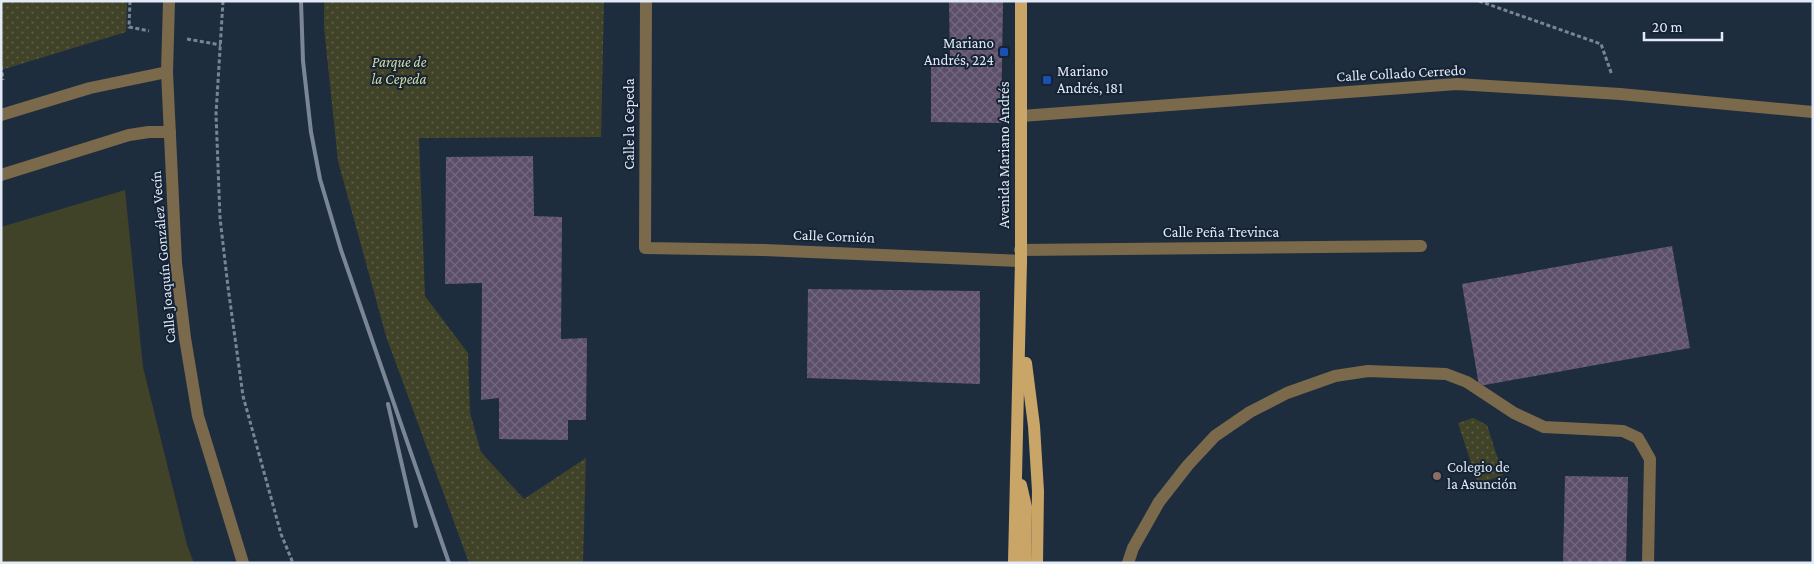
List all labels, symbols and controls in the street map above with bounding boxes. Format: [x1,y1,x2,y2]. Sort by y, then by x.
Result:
scale bar [1644,10,1722,42]
text: 20 m [1652,19,1683,35]
place label: Mariano Andrés, 224 [924,35,994,68]
marker: Mariano Andrés, 224 [998,46,1010,58]
park label: Parque de la Cepeda [372,54,427,88]
street label: Calle Collado Cerredo [1336,62,1466,84]
place label: Mariano Andrés, 181 [1057,63,1123,96]
marker: Mariano Andrés, 181 [1041,74,1053,86]
street label: Calle la Cepeda [621,78,638,170]
street label: Avenida Mariano Andrés [996,81,1012,229]
street label: Calle Joaquín González Vecín [147,170,180,344]
street label: Calle Peña Trevinca [1163,224,1279,240]
street label: Calle Cornión [793,227,875,245]
place label: Colegio de la Asunción [1447,459,1517,492]
marker: Colegio de la Asunción [1431,470,1443,482]

